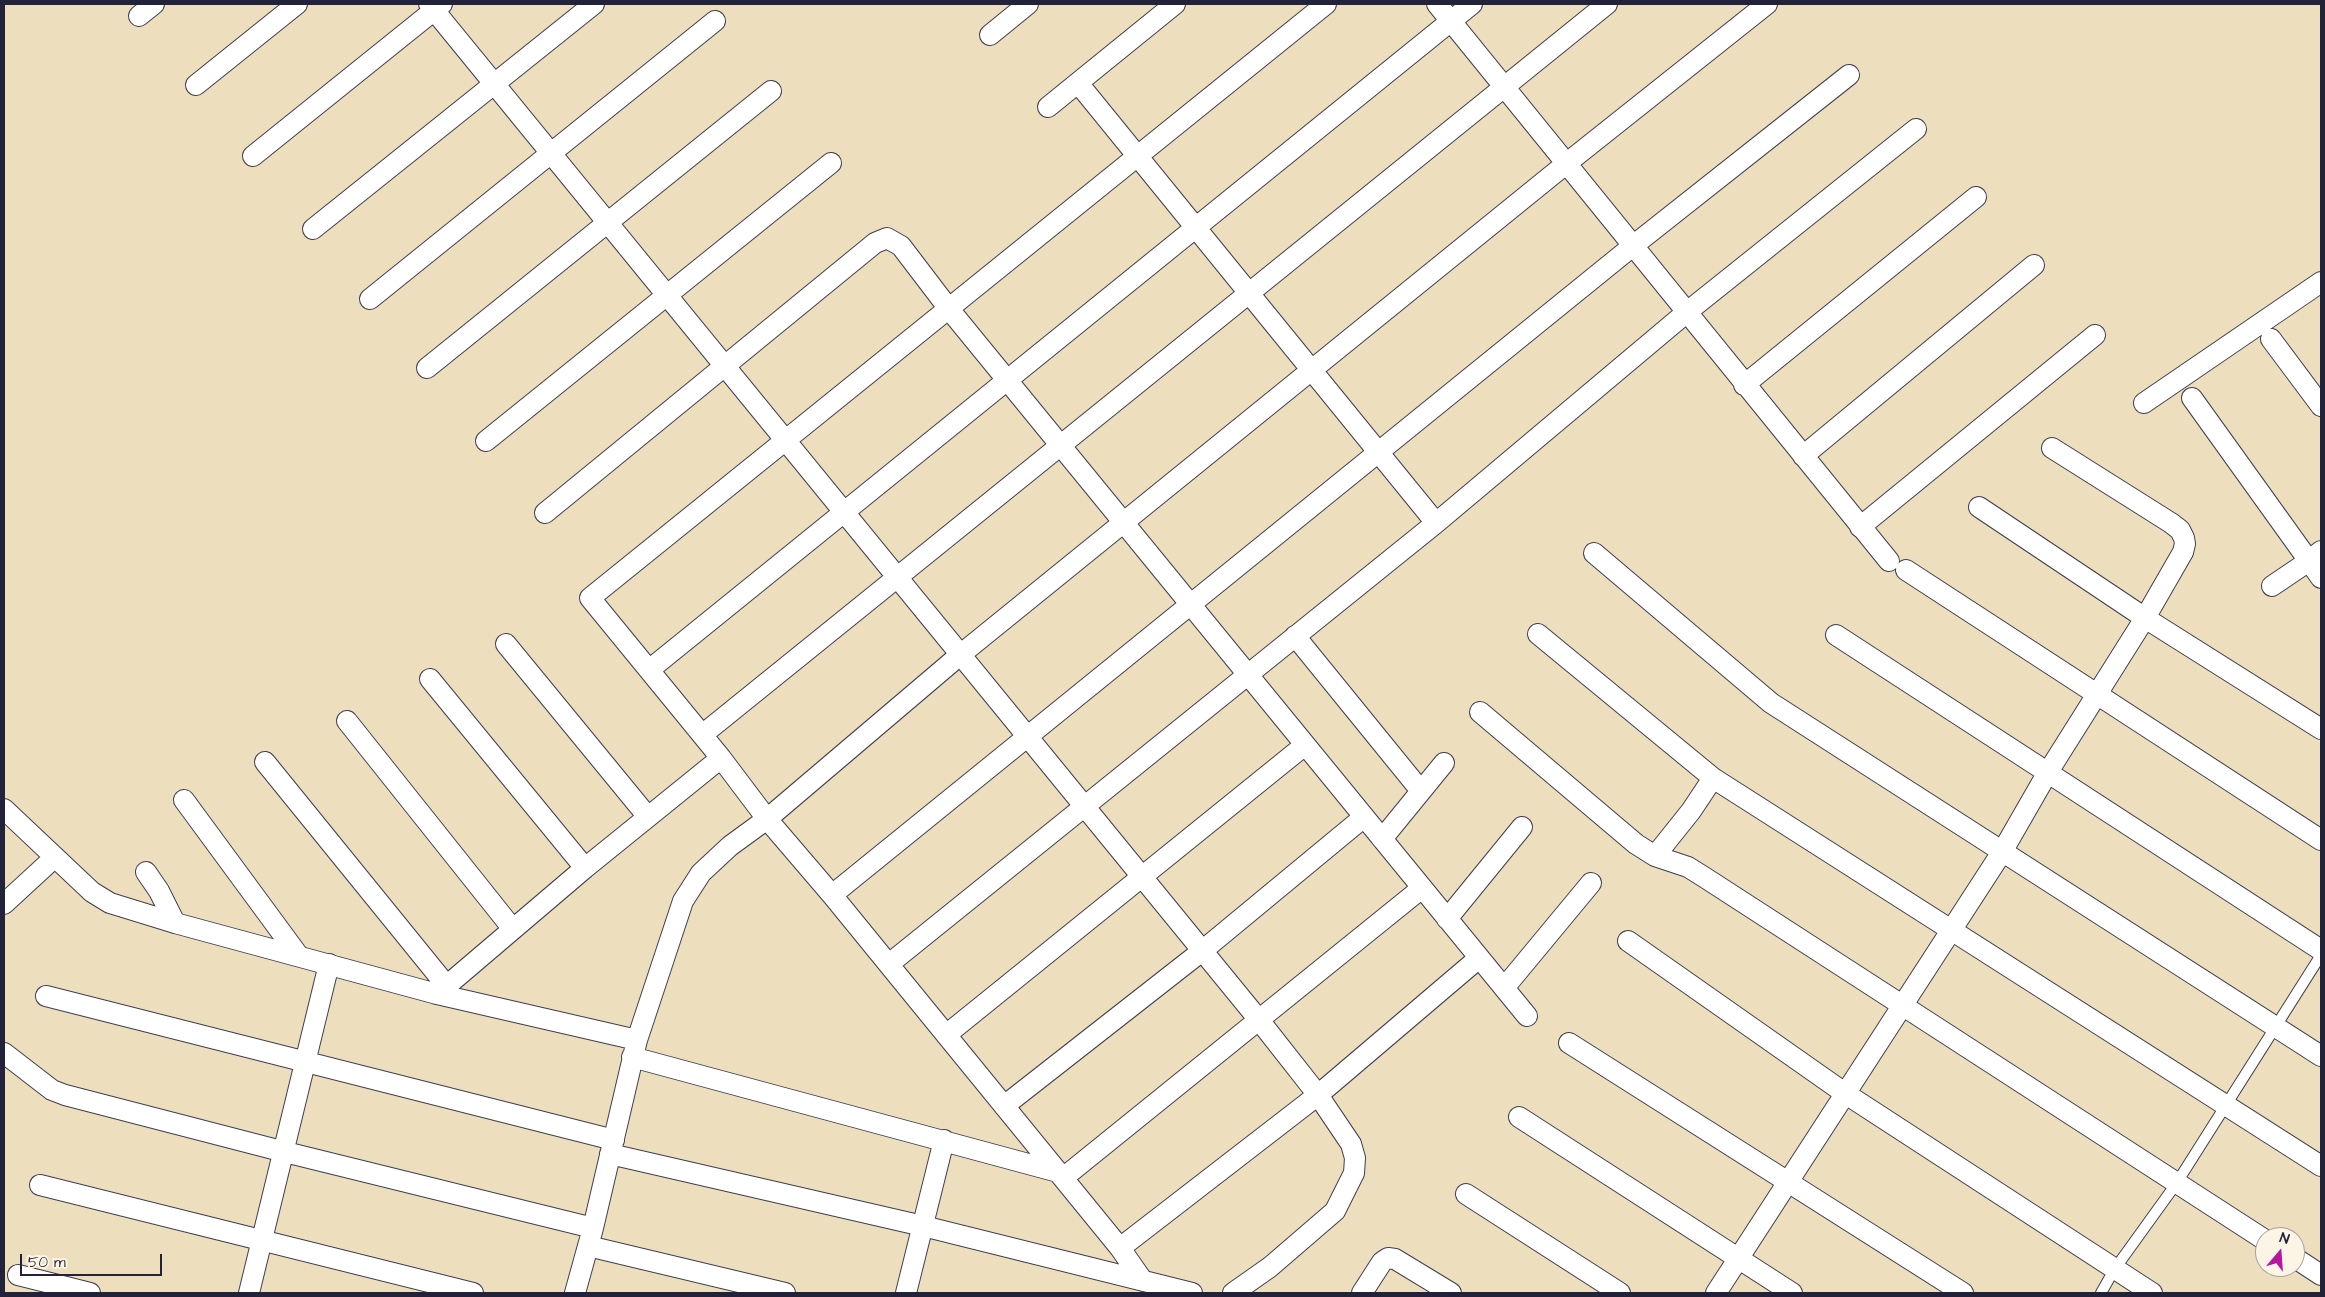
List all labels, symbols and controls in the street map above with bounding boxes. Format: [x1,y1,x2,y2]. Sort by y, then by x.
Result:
north arrow [2255,1227,2305,1277]
text: N [2277,1228,2292,1250]
scale bar [22,1244,165,1276]
text: 50 m [28,1252,66,1273]

